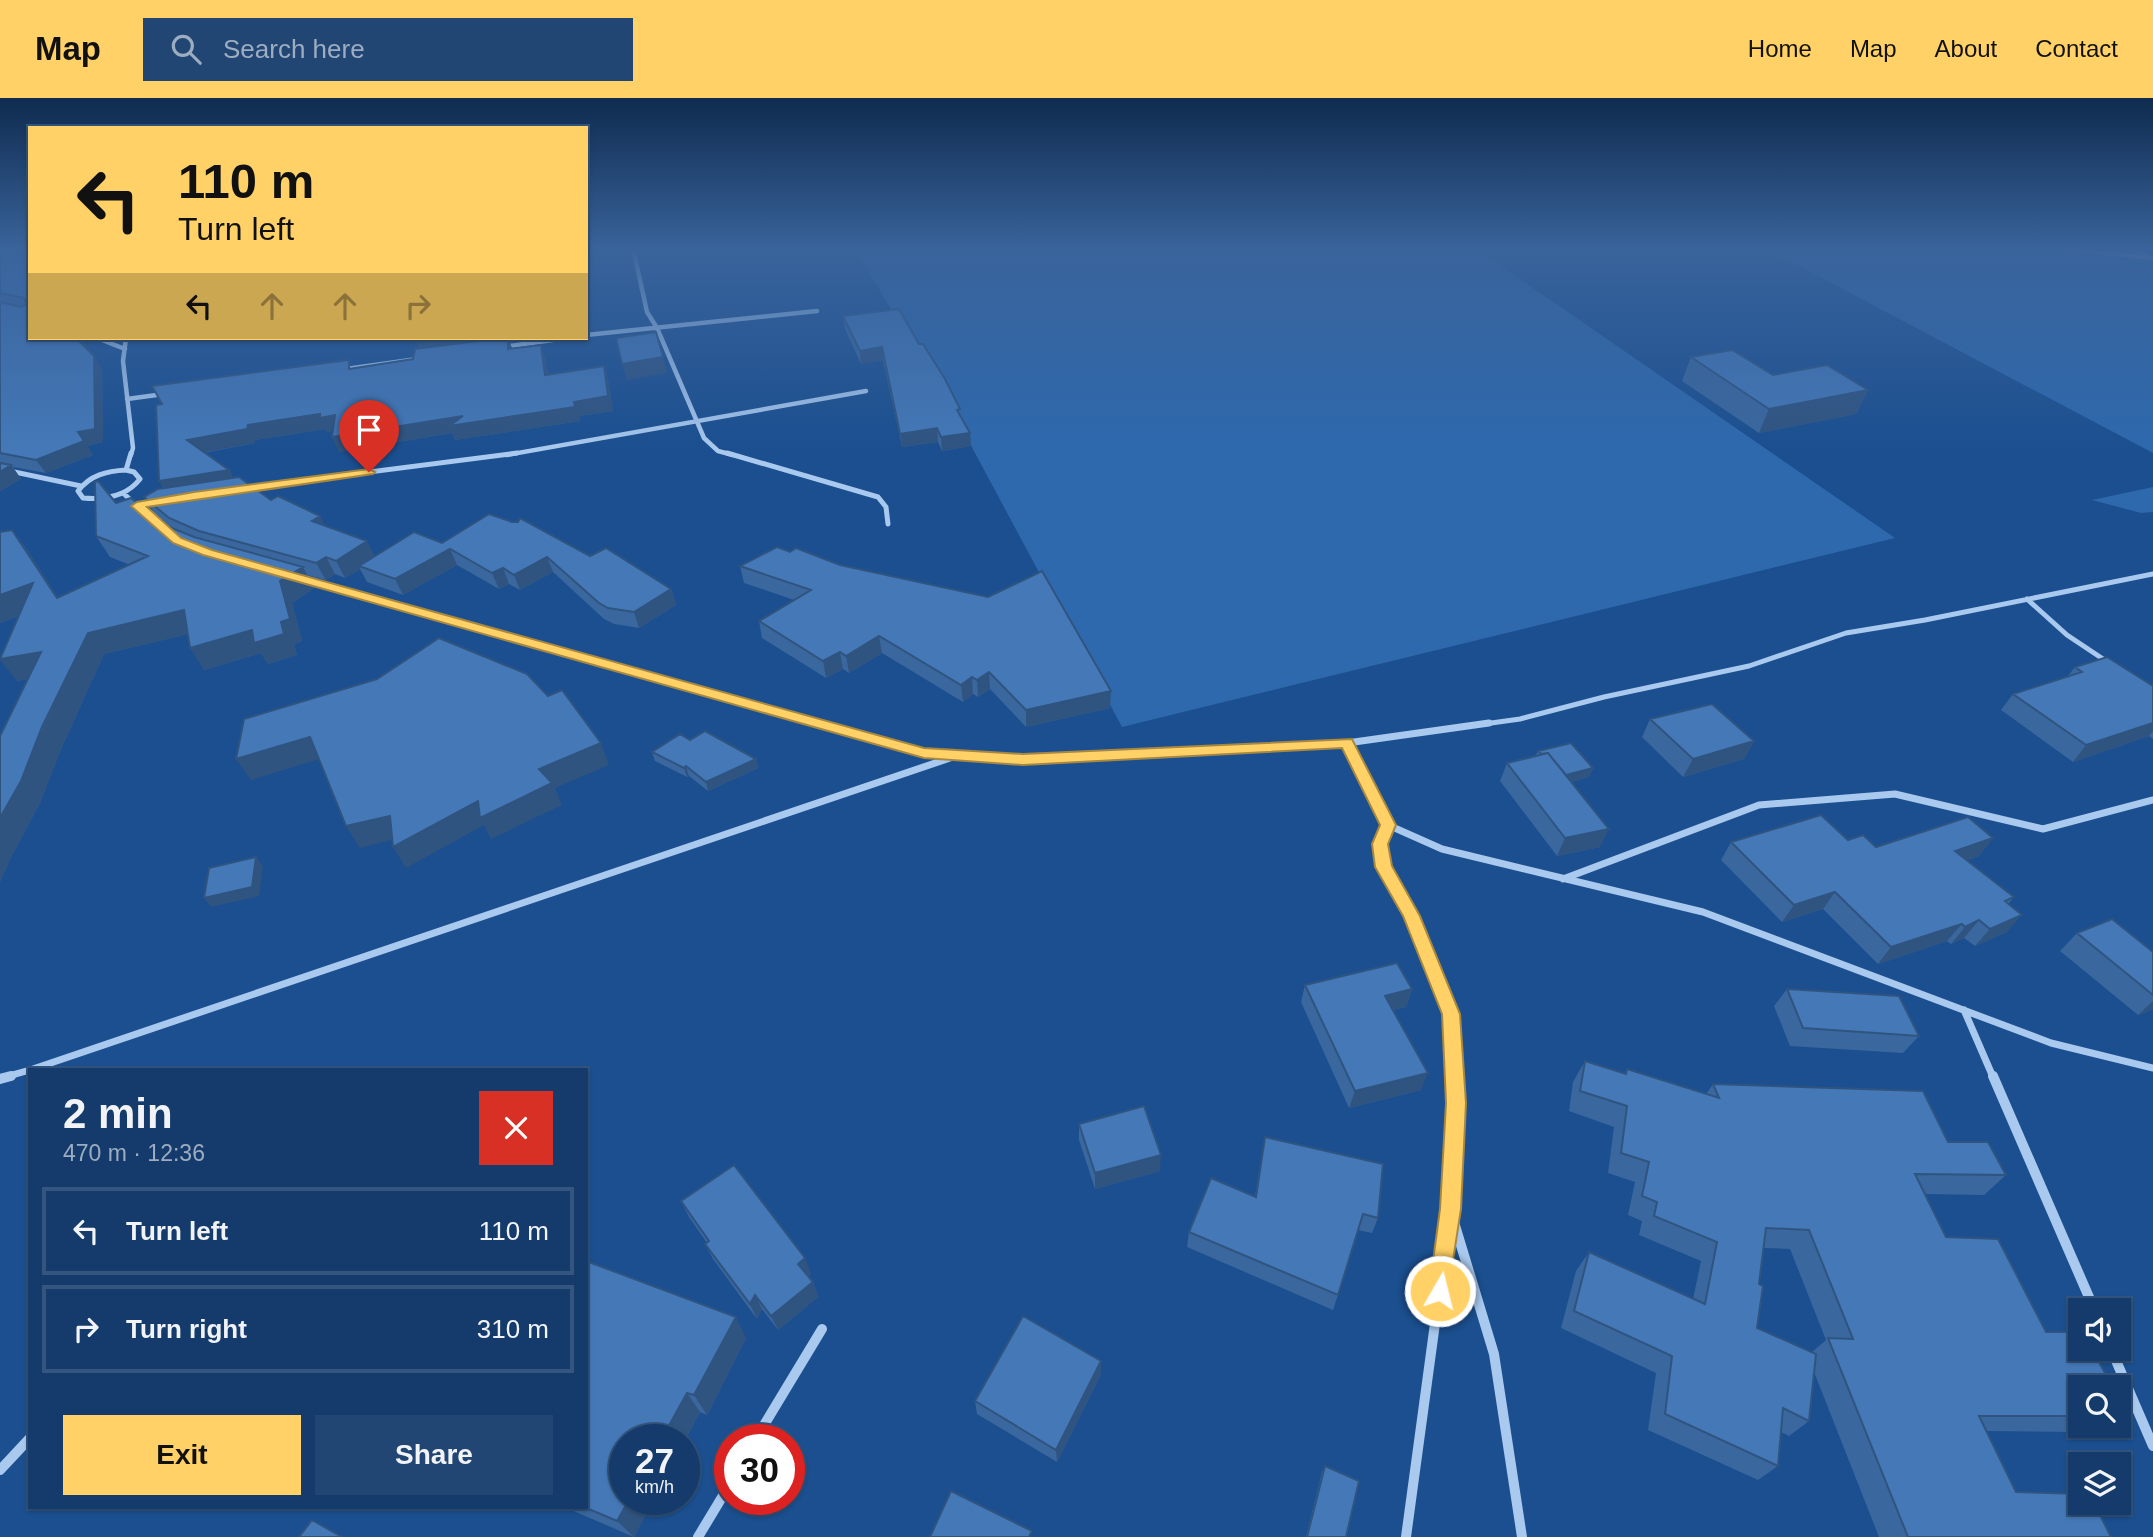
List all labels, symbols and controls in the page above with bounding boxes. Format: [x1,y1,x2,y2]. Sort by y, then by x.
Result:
search box [143,18,633,81]
text: Map [35,30,101,67]
icon: search [167,30,205,68]
text: Search here [223,34,365,64]
text: Home [1748,35,1812,62]
text: Map [1850,35,1897,62]
text: About [1935,35,1997,62]
text: Contact [2035,35,2118,62]
icon: left [63,154,154,245]
text: 110 m [178,154,314,208]
text: Turn left [178,211,294,247]
icon: left [180,287,218,325]
icon: ahead [253,287,291,325]
icon: ahead [326,287,364,325]
icon: right [399,287,437,325]
pin [339,400,399,472]
icon: arrive [350,411,388,449]
text: 2 min [63,1090,173,1137]
button: close [479,1091,553,1165]
text: 470 m · 12:36 [63,1140,205,1166]
icon: left [67,1212,105,1250]
text: Turn left [126,1216,228,1246]
text: 110 m [479,1216,549,1246]
position arrow [1403,1254,1477,1328]
map controls [2068,1298,2131,1515]
button: sound [2068,1298,2131,1361]
icon: right [67,1310,105,1348]
text: Turn right [126,1314,247,1344]
text: 310 m [477,1314,549,1344]
button: search [2068,1375,2131,1438]
button: Exit [63,1415,301,1495]
button: Share [315,1415,553,1495]
speed limit sign: 30 [714,1424,805,1515]
text: 27 [635,1441,674,1480]
button: layers [2068,1452,2131,1515]
text: km/h [635,1477,674,1497]

